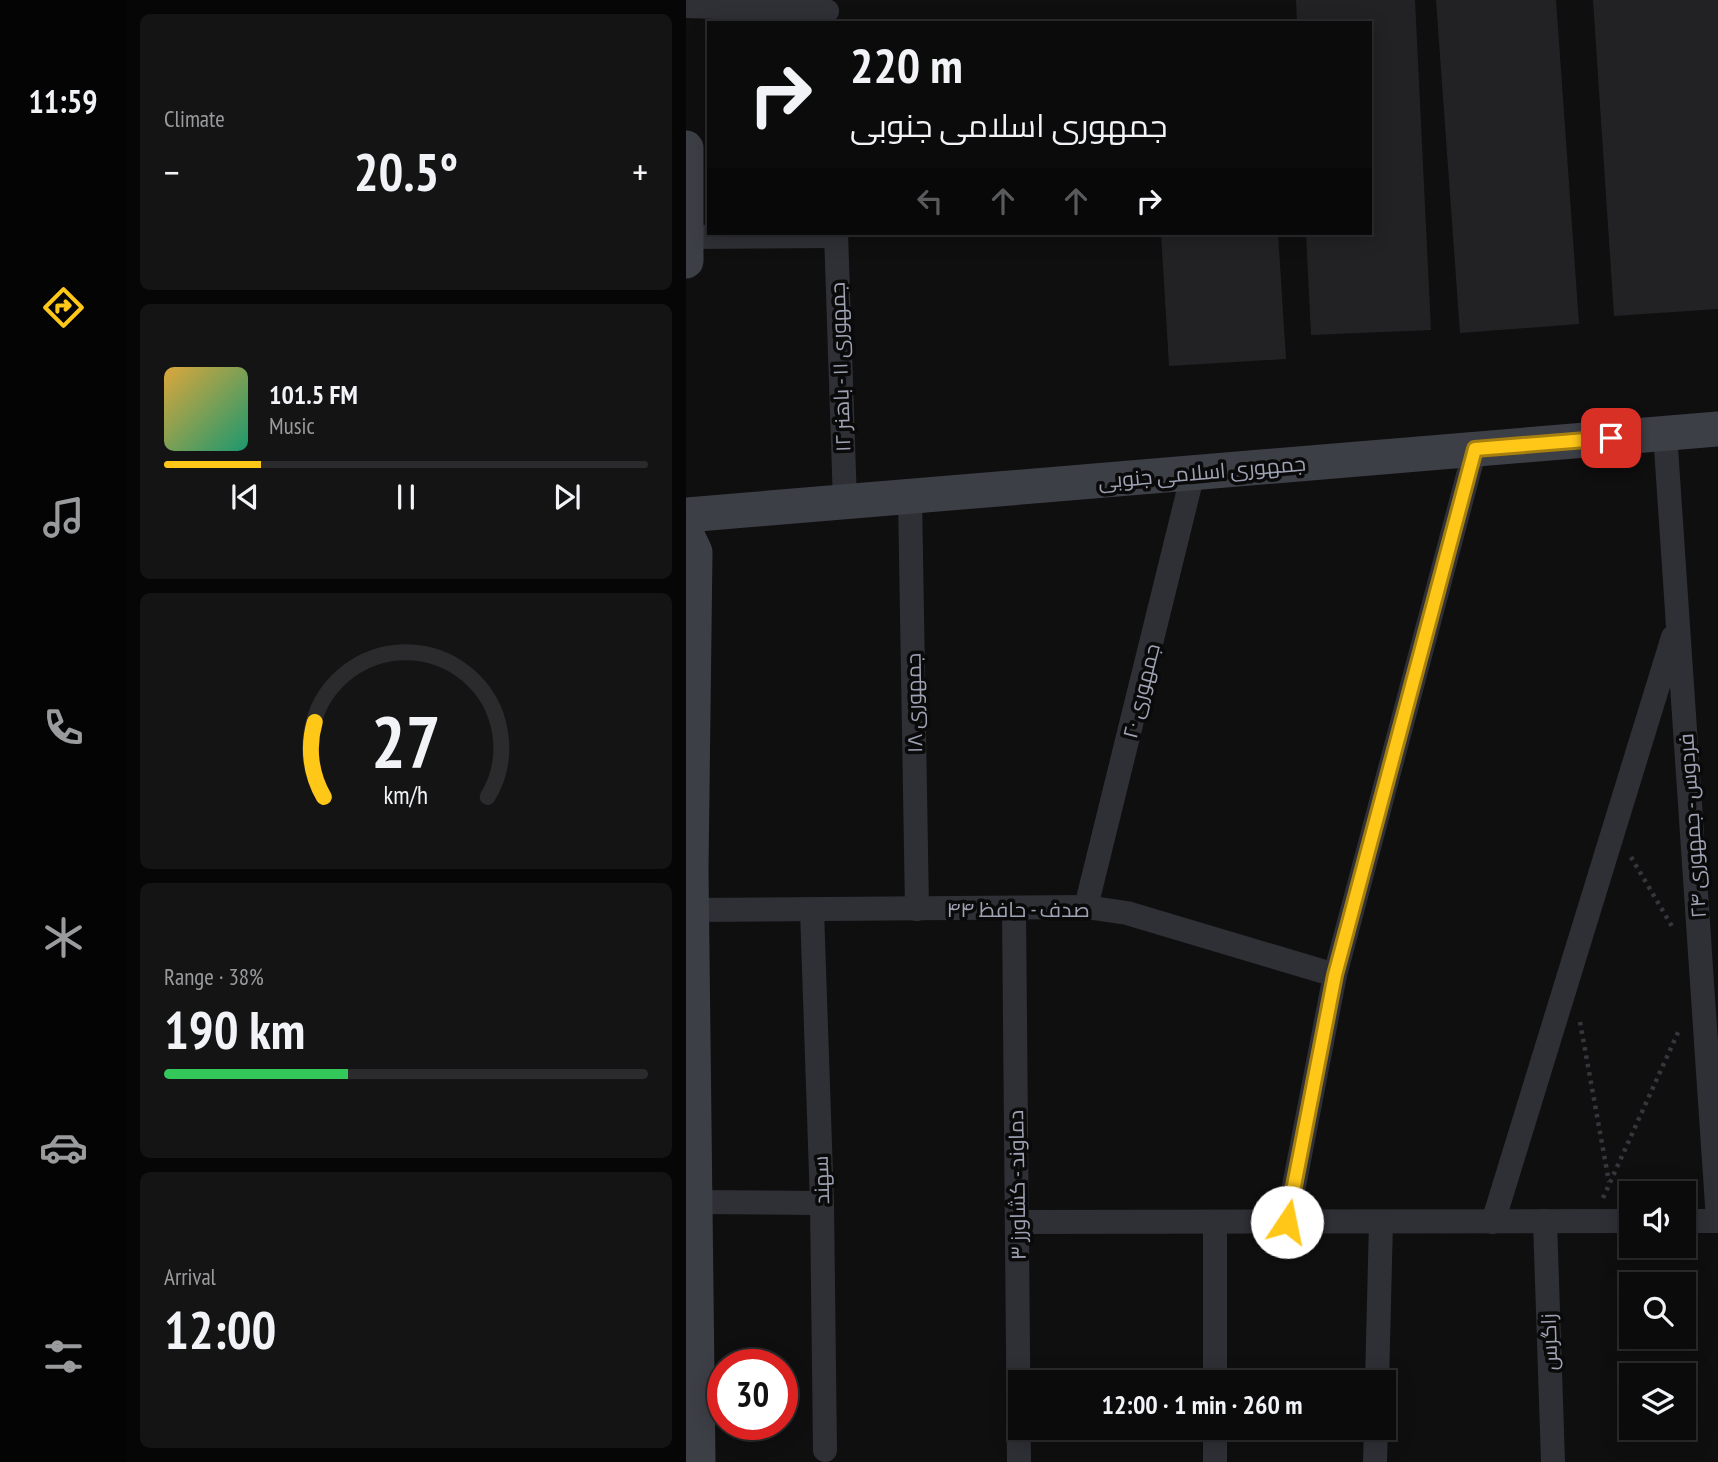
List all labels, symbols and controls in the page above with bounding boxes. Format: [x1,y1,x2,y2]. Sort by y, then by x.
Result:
text: 220 m [850,33,963,97]
icon: right [735,49,826,140]
text: 11:59 [28,80,98,122]
text: Climate [164,104,225,133]
text: جمهوری اسلامی جنوبی [850,104,1168,146]
text: 20.5° [354,138,458,205]
text: − [164,147,180,196]
text: + [632,147,648,196]
icon: left [911,182,949,220]
icon: ahead [984,182,1022,220]
icon: ahead [1057,182,1095,220]
icon: right [1130,182,1168,220]
street label: جمهوری ۱۱ - باهنر ۱۲ [824,282,856,452]
icon: directions [39,283,88,332]
text: 101.5 FM [269,378,358,411]
pin [1581,408,1641,468]
text: Music [269,411,315,440]
icon: arrive [1592,419,1630,457]
street label: جمهوری اسلامی جنوبی [1097,449,1307,495]
icon: previous [226,478,264,516]
icon: pause [387,478,425,516]
icon: next [548,478,586,516]
icon: music [39,493,88,542]
street label: جمهوری ۲۰ [1116,641,1166,741]
street label: جمهوری ۱۸ [900,653,928,753]
text: 27 [371,693,441,787]
icon: phone [39,703,88,752]
street label: فردوس - جمهوری ۲۴ [1672,733,1712,919]
text: km/h [384,779,428,811]
street label: صدف - حافظ ۴۴ [946,896,1090,923]
icon: climate [39,913,88,962]
text: Range · 38% [164,962,264,991]
text: 190 km [164,996,305,1063]
street label: دماوند - کشاورز ۳ [1002,1110,1032,1260]
icon: car [39,1123,88,1172]
street label: سهند [807,1155,835,1205]
map controls [1619,1181,1696,1440]
button: sound [1619,1181,1696,1258]
position arrow [1250,1185,1324,1259]
text: Arrival [164,1262,216,1291]
button: search [1619,1272,1696,1349]
text: 12:00 [164,1296,276,1363]
street label: زاگرس [1535,1313,1563,1371]
icon: filters [39,1332,88,1381]
speed limit sign: 30 [707,1349,798,1440]
button: layers [1619,1363,1696,1440]
text: 12:00 · 1 min · 260 m [1102,1388,1302,1421]

